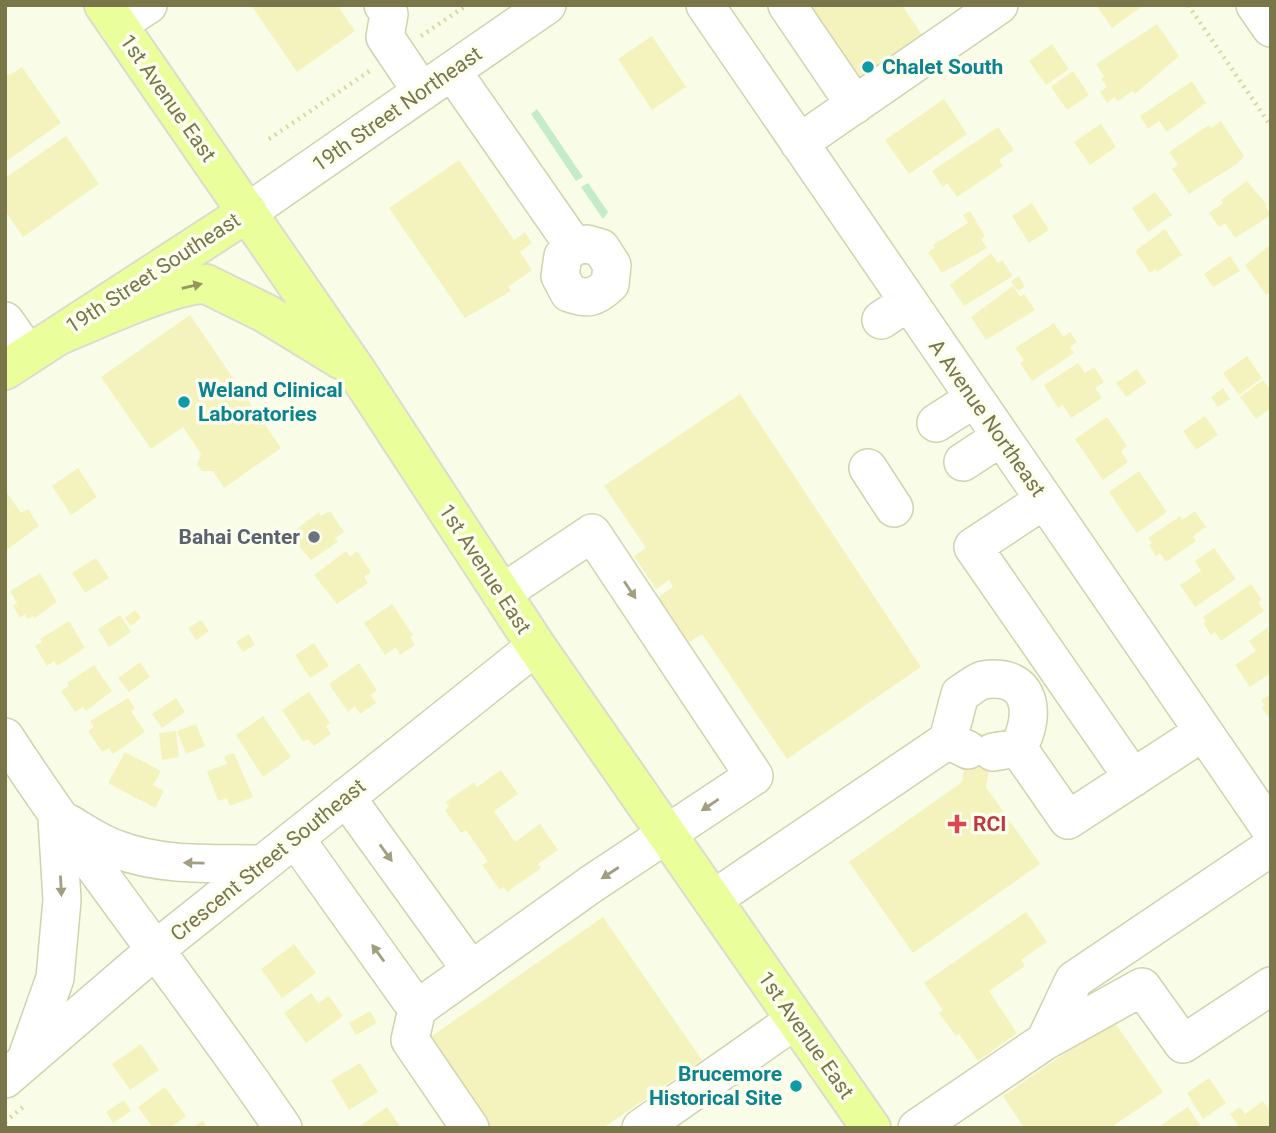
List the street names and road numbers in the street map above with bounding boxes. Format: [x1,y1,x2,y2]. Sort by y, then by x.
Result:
street label: 1st Avenue East [115,30,221,166]
street label: 19th Street Northeast [308,41,486,177]
street label: 19th Street Southeast [62,208,245,338]
street label: A Avenue Northeast [924,335,1050,501]
street label: 1st Avenue East [434,500,536,638]
street label: Crescent Street Southeast [166,774,370,946]
street label: 1st Avenue East [753,967,859,1103]

